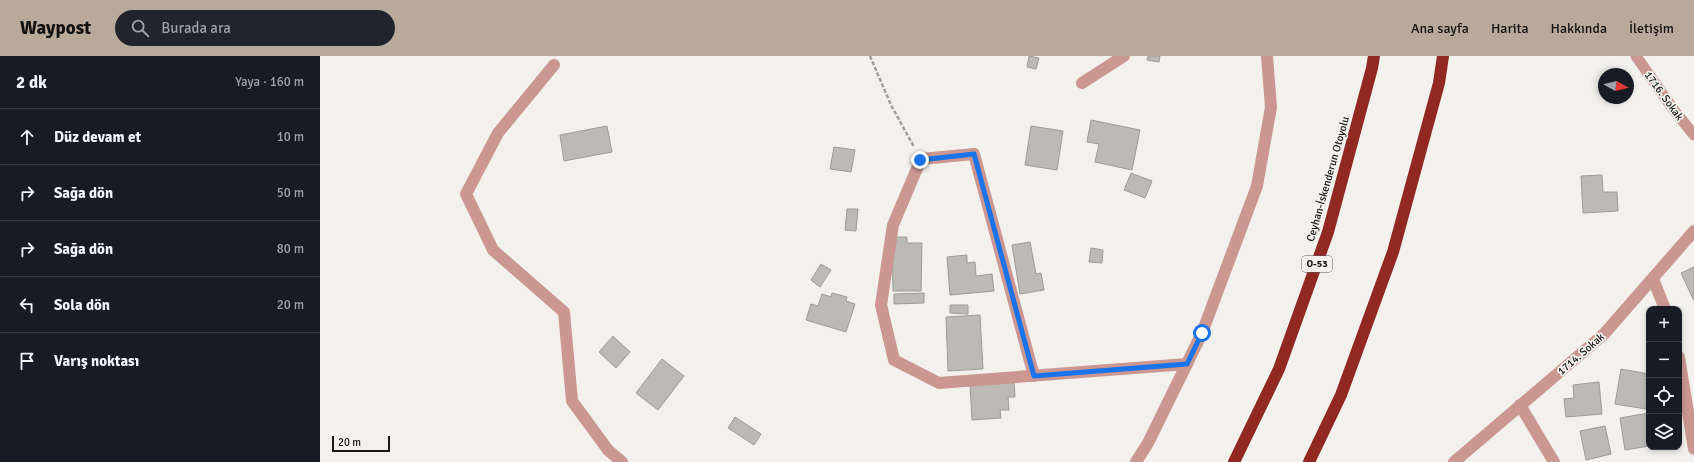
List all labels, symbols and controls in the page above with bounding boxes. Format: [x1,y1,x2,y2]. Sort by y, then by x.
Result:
search box [115,10,395,46]
text: Waypost [20,16,91,40]
icon: search [129,17,151,39]
text: Burada ara [161,19,231,37]
text: Ana sayfa [1411,20,1469,37]
text: Harita [1491,20,1529,37]
text: Hakkında [1551,20,1607,37]
text: İletişim [1629,20,1674,37]
north arrow [1598,68,1634,104]
street label: 1716. Sokak [1642,69,1686,123]
text: 2 dk [16,72,47,93]
text: Yaya · 160 m [235,74,304,90]
street label: Ceyhan-İskenderun Otoyolu [1303,115,1352,243]
icon: ahead [16,126,38,148]
text: Düz devam et [54,128,141,146]
text: 10 m [277,129,304,145]
route end [911,151,929,169]
icon: right [16,182,38,204]
text: Sağa dön [54,184,113,202]
text: 50 m [277,185,304,201]
icon: right [16,238,38,260]
text: Sağa dön [54,240,113,258]
text: 80 m [277,241,304,257]
road number: O-53 [1302,256,1332,272]
icon: left [16,294,38,316]
text: Sola dön [54,296,110,314]
text: 20 m [277,297,304,313]
map controls [1646,306,1682,450]
button: + [1646,306,1682,342]
route start [1193,324,1211,342]
street label: 1714. Sokak [1555,330,1607,378]
button: − [1646,342,1682,378]
icon: arrive [16,350,38,372]
text: Varış noktası [54,352,139,370]
button: locate [1646,378,1682,414]
button: layers [1646,414,1682,450]
scale bar [332,434,390,453]
text: 20 m [338,436,361,449]

